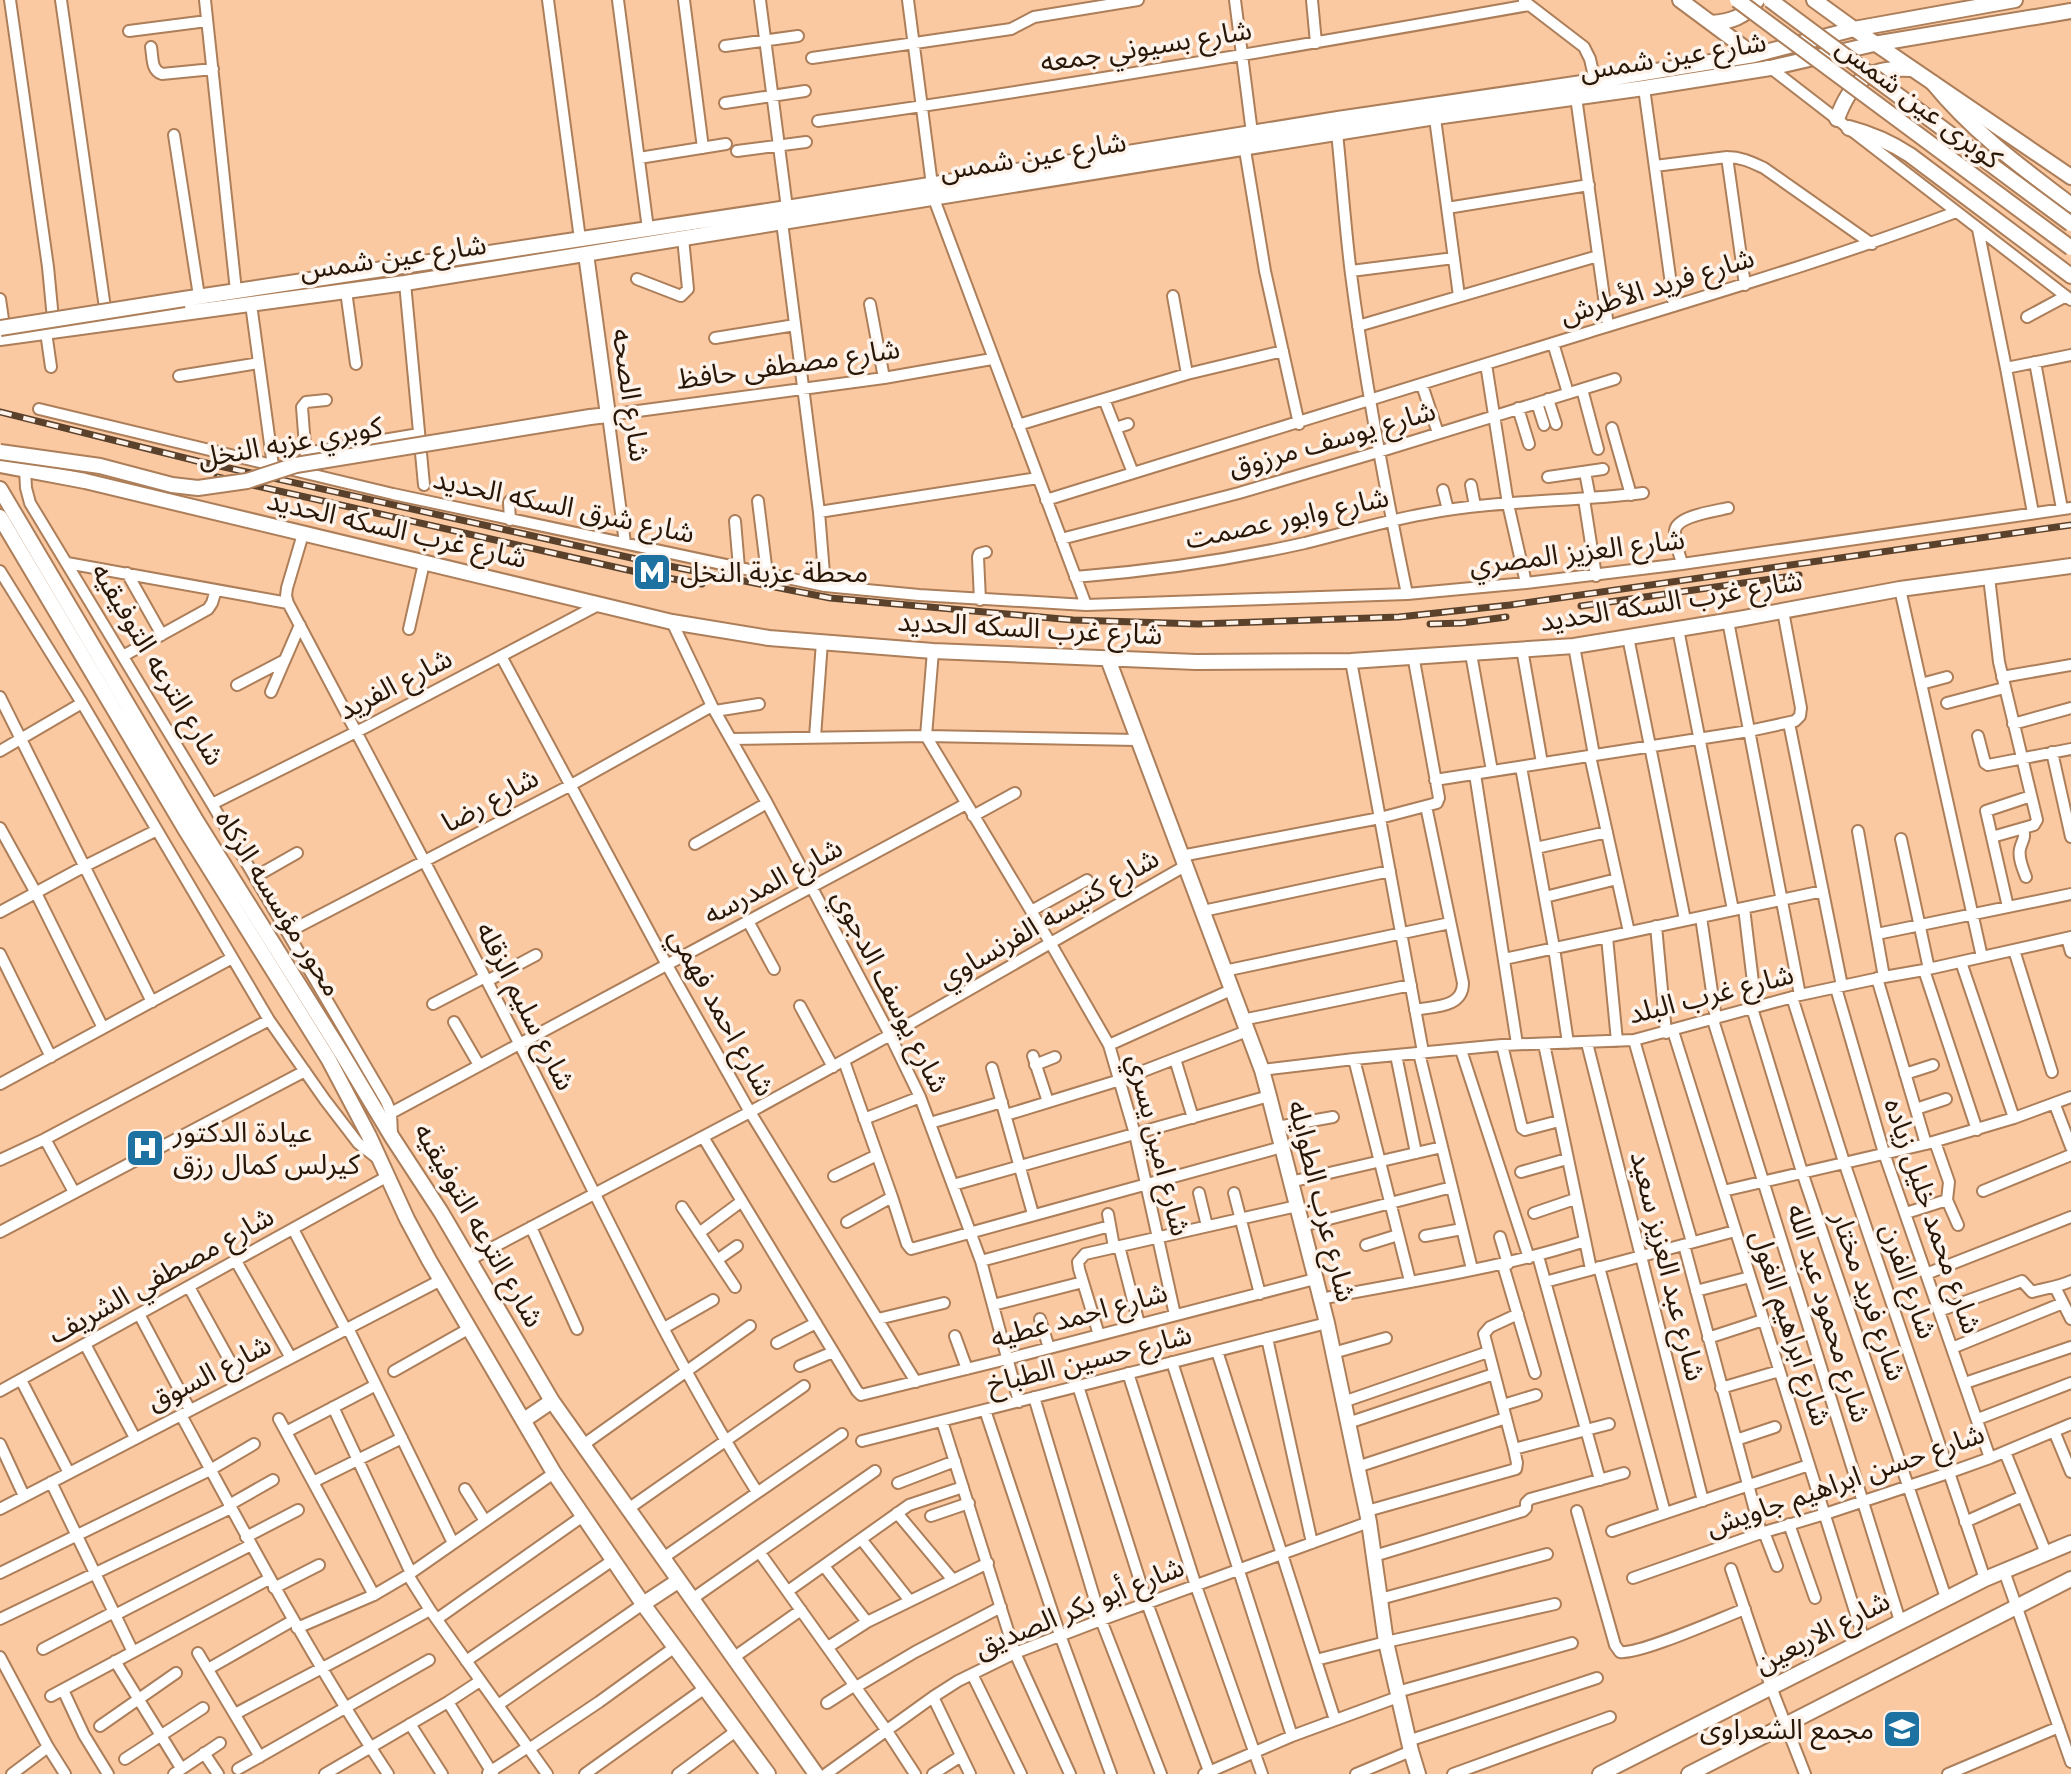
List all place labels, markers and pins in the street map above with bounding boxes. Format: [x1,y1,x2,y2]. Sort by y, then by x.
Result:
metro station icon: محطة عزبة النخل [631,551,673,593]
place label: محطة عزبة النخل [680,556,868,589]
place label: عيادة الدكتور كيرلس كمال رزق [172,1116,360,1181]
hospital icon: عيادة الدكتور كيرلس كمال رزق [124,1127,166,1169]
school or university icon: مجمع الشعراوى [1881,1708,1923,1750]
place label: مجمع الشعراوى [1700,1713,1874,1750]

